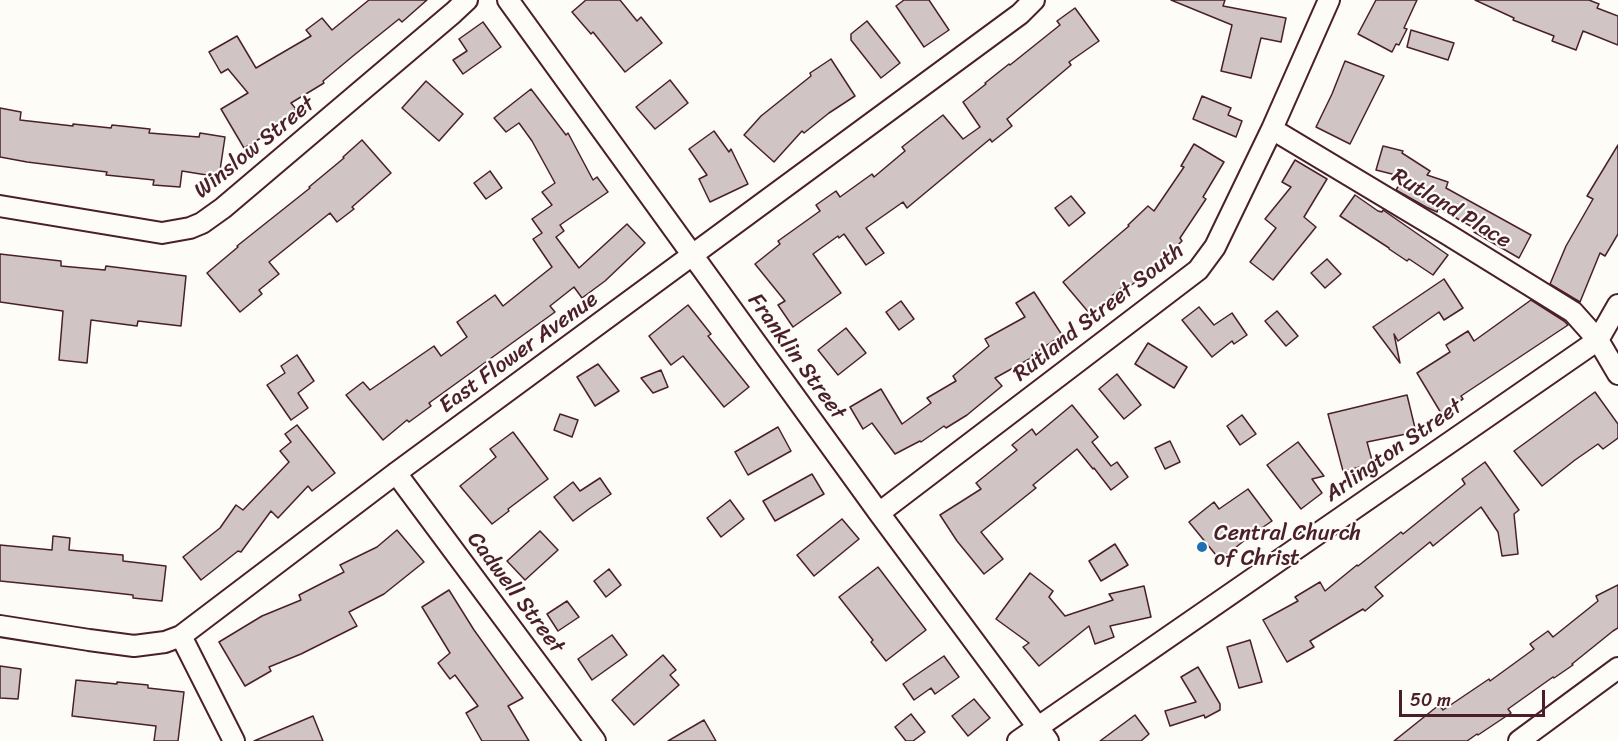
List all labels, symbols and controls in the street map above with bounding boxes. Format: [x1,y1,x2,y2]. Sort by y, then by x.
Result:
street label: Winslow Street [189,91,321,205]
street label: Rutland Place [1387,163,1515,255]
street label: Rutland Street South [1009,238,1189,388]
street label: East Flower Avenue [435,287,603,419]
street label: Franklin Street [741,289,851,425]
street label: Arlington Street [1320,394,1468,508]
place label: Central Church of Christ [1214,521,1361,572]
street label: Cadwell Street [461,527,569,659]
marker: Central Church of Christ [1195,540,1209,554]
scale bar [1402,678,1548,716]
text: 50 m [1410,684,1451,716]

